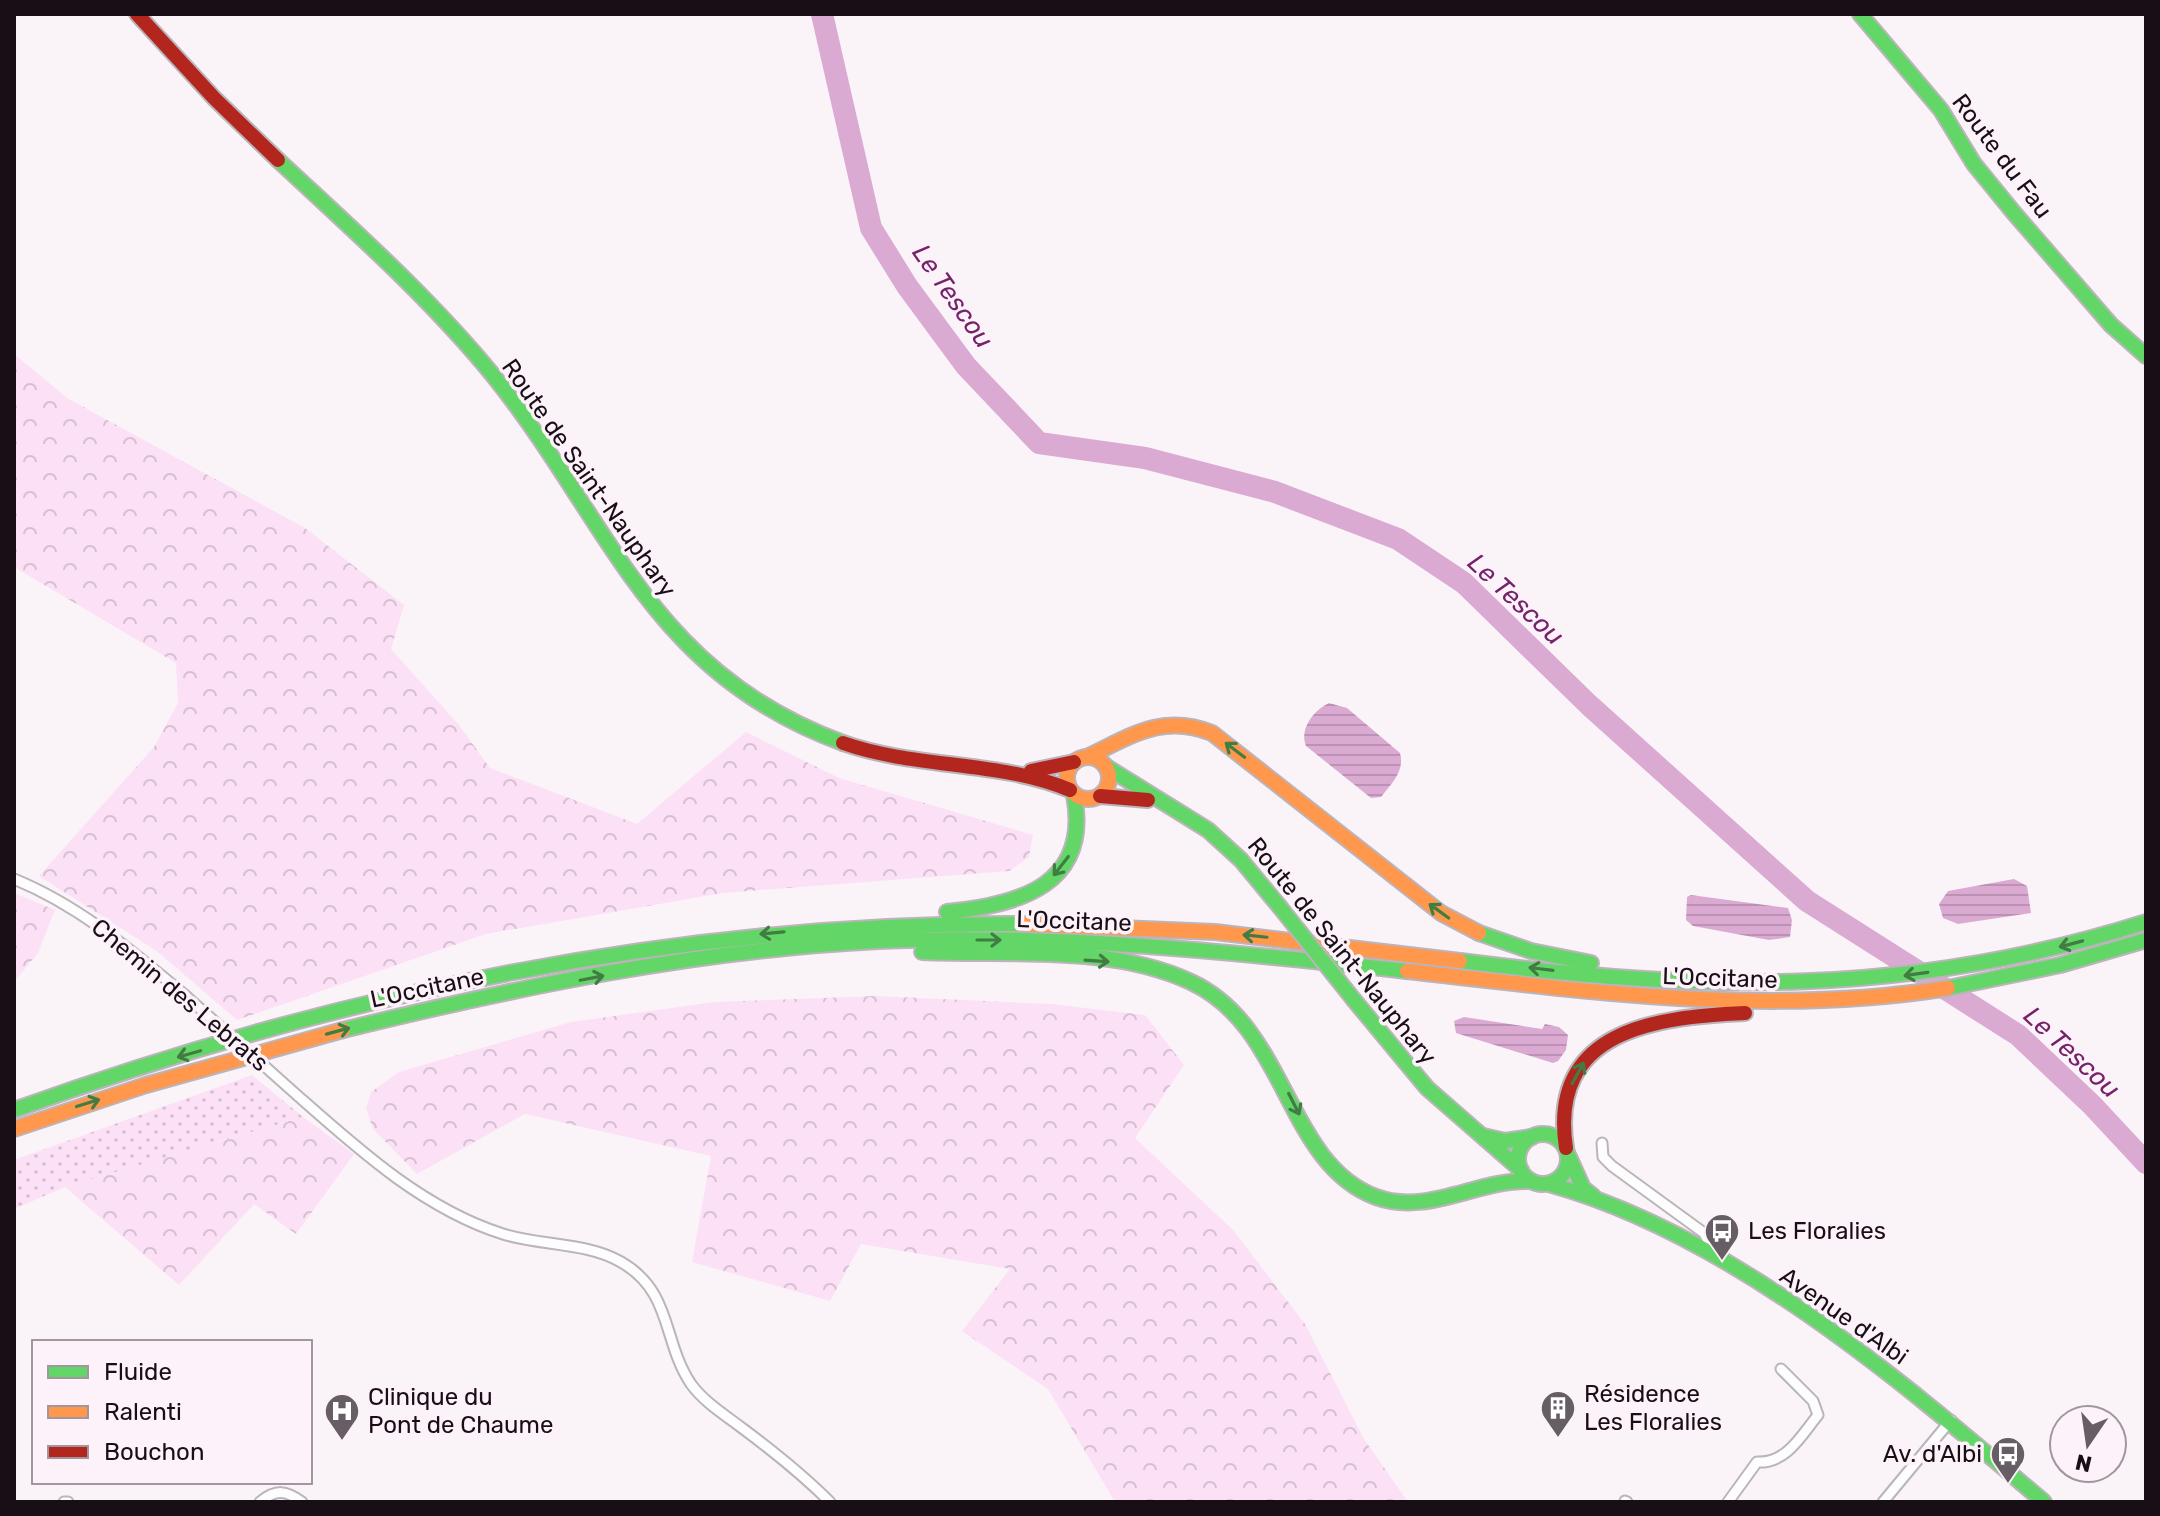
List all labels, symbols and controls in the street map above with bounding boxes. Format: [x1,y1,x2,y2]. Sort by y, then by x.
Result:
street label: Route du Fau [1946,88,2058,224]
water label: Le Tescou [906,238,1000,354]
street label: Route de Saint-Nauphary [496,354,682,602]
water label: Le Tescou [1461,547,1570,652]
one-way arrow [1225,741,1246,758]
street label: Route de Saint-Nauphary [1242,832,1442,1070]
one-way arrow [1052,856,1070,876]
one-way arrow [1429,903,1450,920]
street label: L'Occitane [1016,905,1132,937]
street label: Chemin des Lebrats [86,913,274,1077]
one-way arrow [759,926,786,941]
one-way arrow [1242,929,1269,944]
one-way arrow [975,932,1002,948]
one-way arrow [2059,938,2085,953]
one-way arrow [1083,954,1110,969]
one-way arrow [1528,961,1555,976]
street label: L'Occitane [368,962,486,1014]
street label: L'Occitane [1662,962,1778,994]
one-way arrow [1903,967,1930,982]
one-way arrow [579,970,604,985]
water label: Le Tescou [2017,1000,2126,1105]
one-way arrow [324,1023,350,1038]
one-way arrow [177,1047,203,1062]
one-way arrow [1571,1062,1587,1086]
one-way arrow [1286,1091,1302,1115]
one-way arrow [74,1095,100,1110]
bus stop icon: Les Floralies [1703,1212,1741,1262]
place label: Les Floralies [1748,1217,1886,1245]
street label: Avenue d'Albi [1775,1262,1913,1370]
legend [32,1340,312,1484]
text: Fluide [104,1358,172,1386]
place label: Résidence Les Floralies [1584,1380,1722,1436]
place label: Clinique du Pont de Chaume [368,1383,553,1439]
building icon: Résidence Les Floralies [1539,1389,1577,1439]
hospital icon: Clinique du Pont de Chaume [323,1392,361,1442]
text: Ralenti [104,1398,182,1426]
north arrow [2048,1404,2128,1484]
bus stop icon: Av. d'Albi [1989,1435,2027,1485]
text: Bouchon [104,1438,204,1466]
place label: Av. d'Albi [1883,1440,1982,1468]
text: N [2073,1448,2094,1478]

